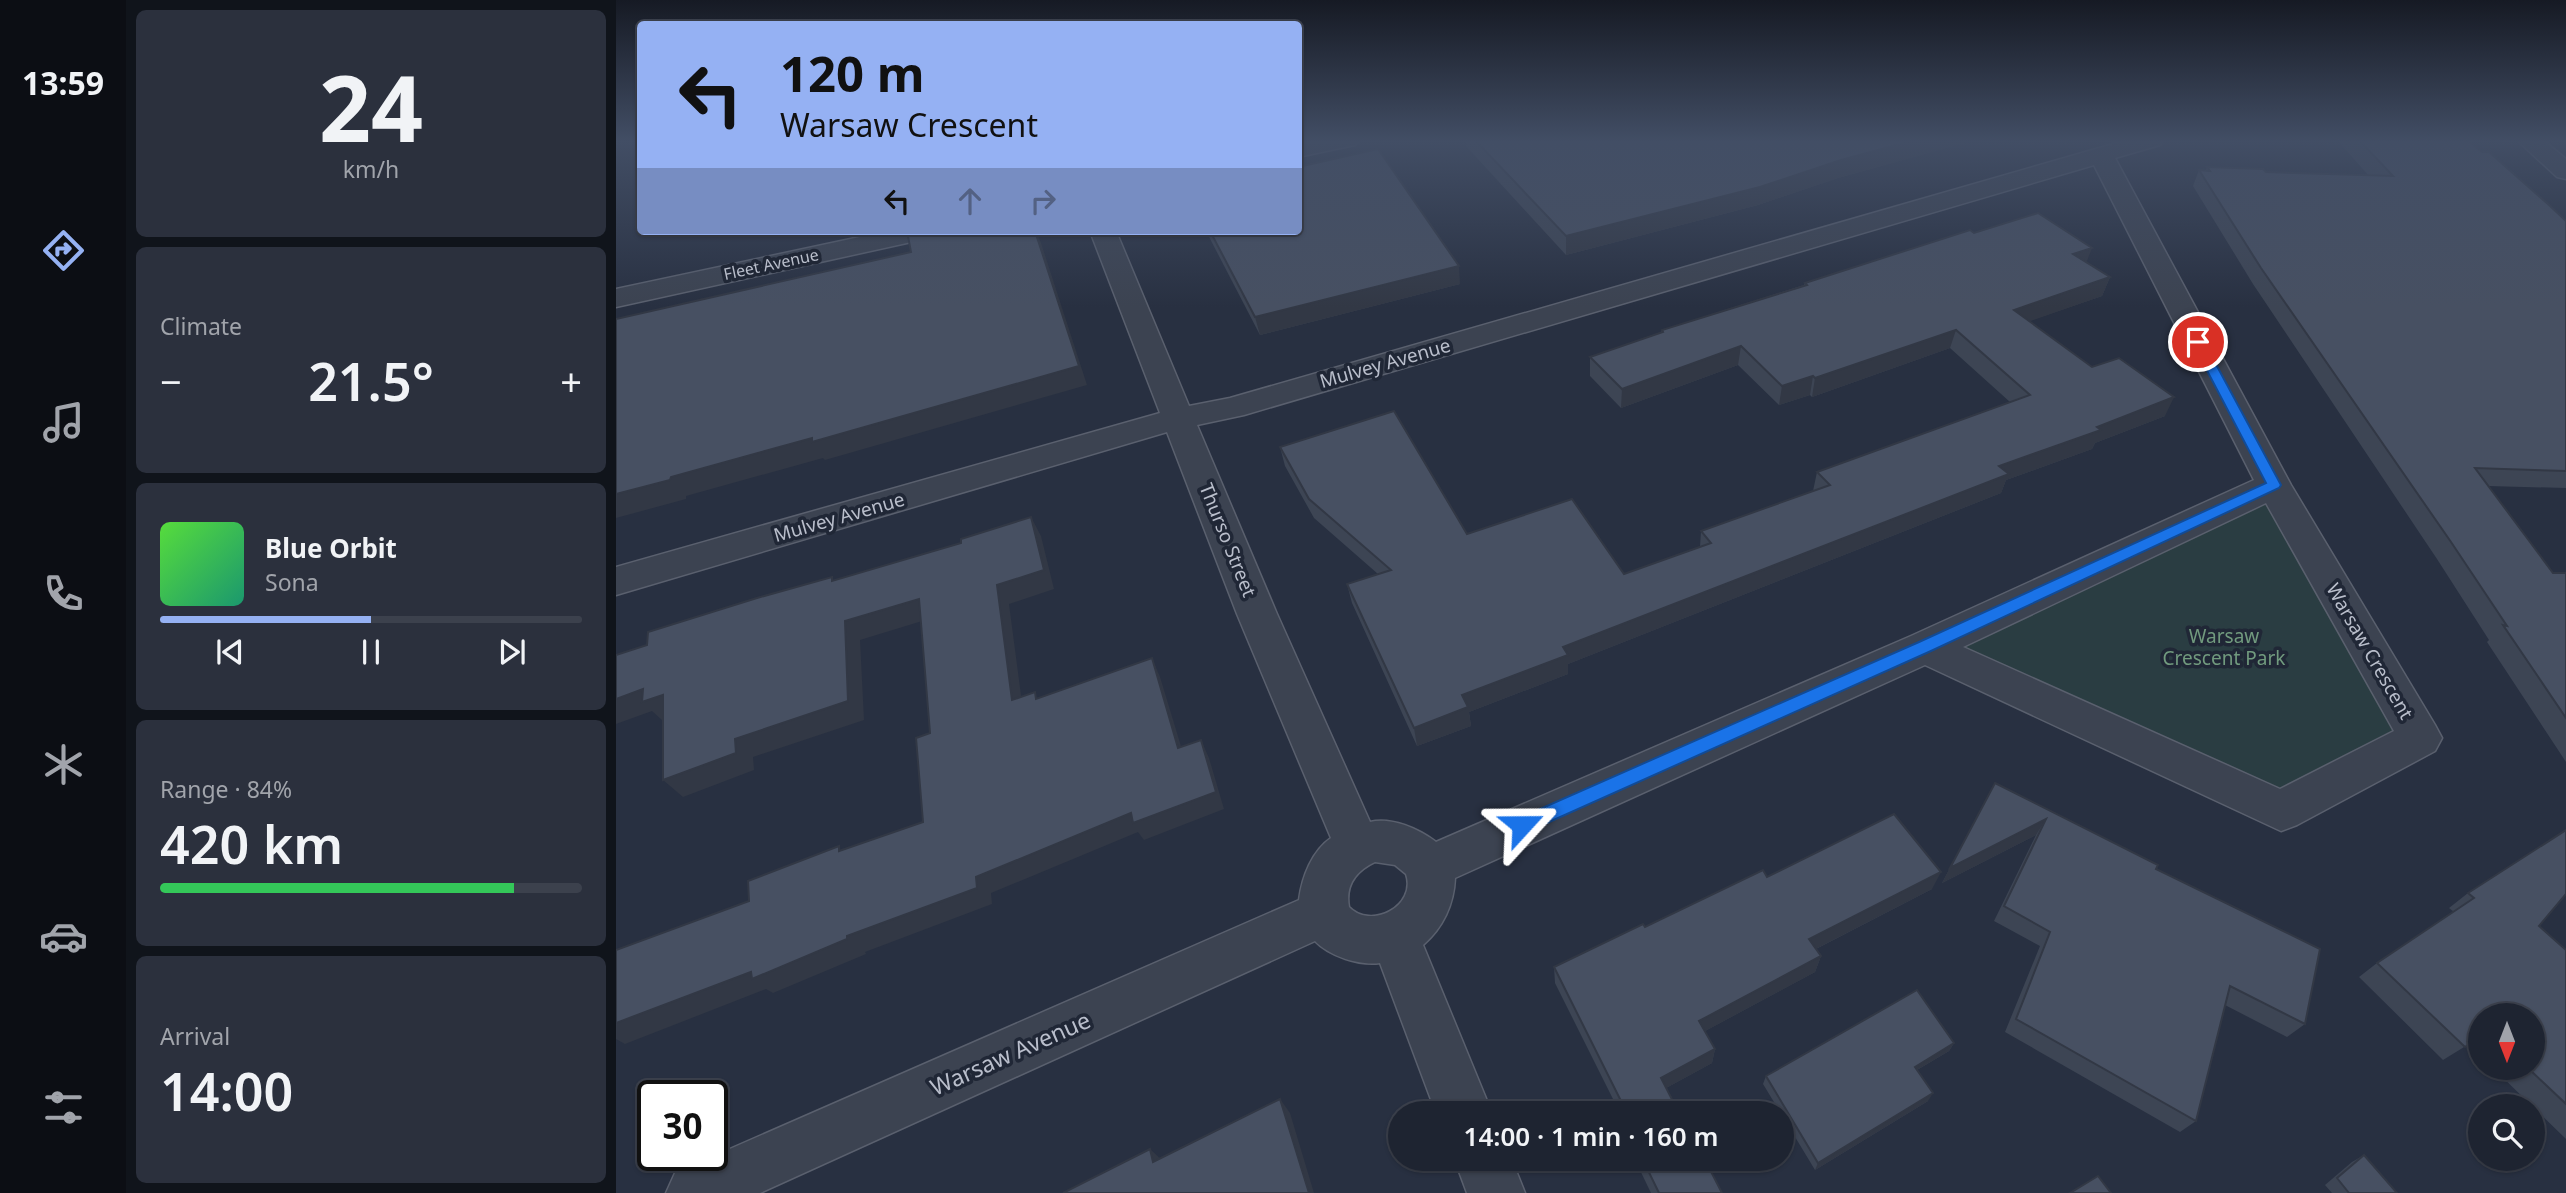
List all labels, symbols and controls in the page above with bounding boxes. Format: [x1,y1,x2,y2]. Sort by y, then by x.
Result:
text: 120 m [780,40,925,106]
text: 24 [319,45,423,169]
icon: left [665,49,756,140]
text: 13:59 [22,61,104,104]
text: Warsaw Crescent [780,103,1038,146]
text: km/h [343,153,399,185]
icon: left [878,182,916,220]
icon: ahead [951,182,989,220]
icon: right [1024,182,1062,220]
icon: directions [39,226,88,275]
street label: Fleet Avenue [721,243,821,285]
text: Climate [160,310,242,342]
pin [2168,312,2228,372]
icon: arrive [2179,323,2217,361]
street label: Mulvey Avenue [1316,332,1454,394]
text: 21.5° [308,345,434,416]
text: − [160,355,182,407]
text: + [560,355,582,407]
icon: music [39,398,88,447]
street label: Thurso Street [1193,479,1263,601]
street label: Mulvey Avenue [770,486,908,548]
text: Blue Orbit [265,530,397,566]
text: Sona [265,566,319,598]
icon: phone [39,569,88,618]
street label: Warsaw Crescent [2320,578,2420,724]
park label: Warsaw Crescent Park [2163,623,2285,671]
icon: previous [211,633,249,671]
icon: pause [352,633,390,671]
icon: next [493,633,531,671]
icon: climate [39,740,88,789]
text: Range · 84% [160,773,292,805]
position arrow [1485,788,1559,862]
text: 420 km [160,808,343,879]
icon: car [39,912,88,961]
street label: Warsaw Avenue [925,1003,1095,1103]
north arrow [2468,1003,2544,1080]
map controls [2468,1003,2545,1171]
text: Arrival [160,1020,230,1052]
text: 14:00 [160,1055,293,1126]
speed limit sign: 30 [637,1080,728,1171]
icon: filters [39,1083,88,1132]
button: search [2468,1094,2545,1171]
text: 14:00 · 1 min · 160 m [1464,1118,1718,1154]

